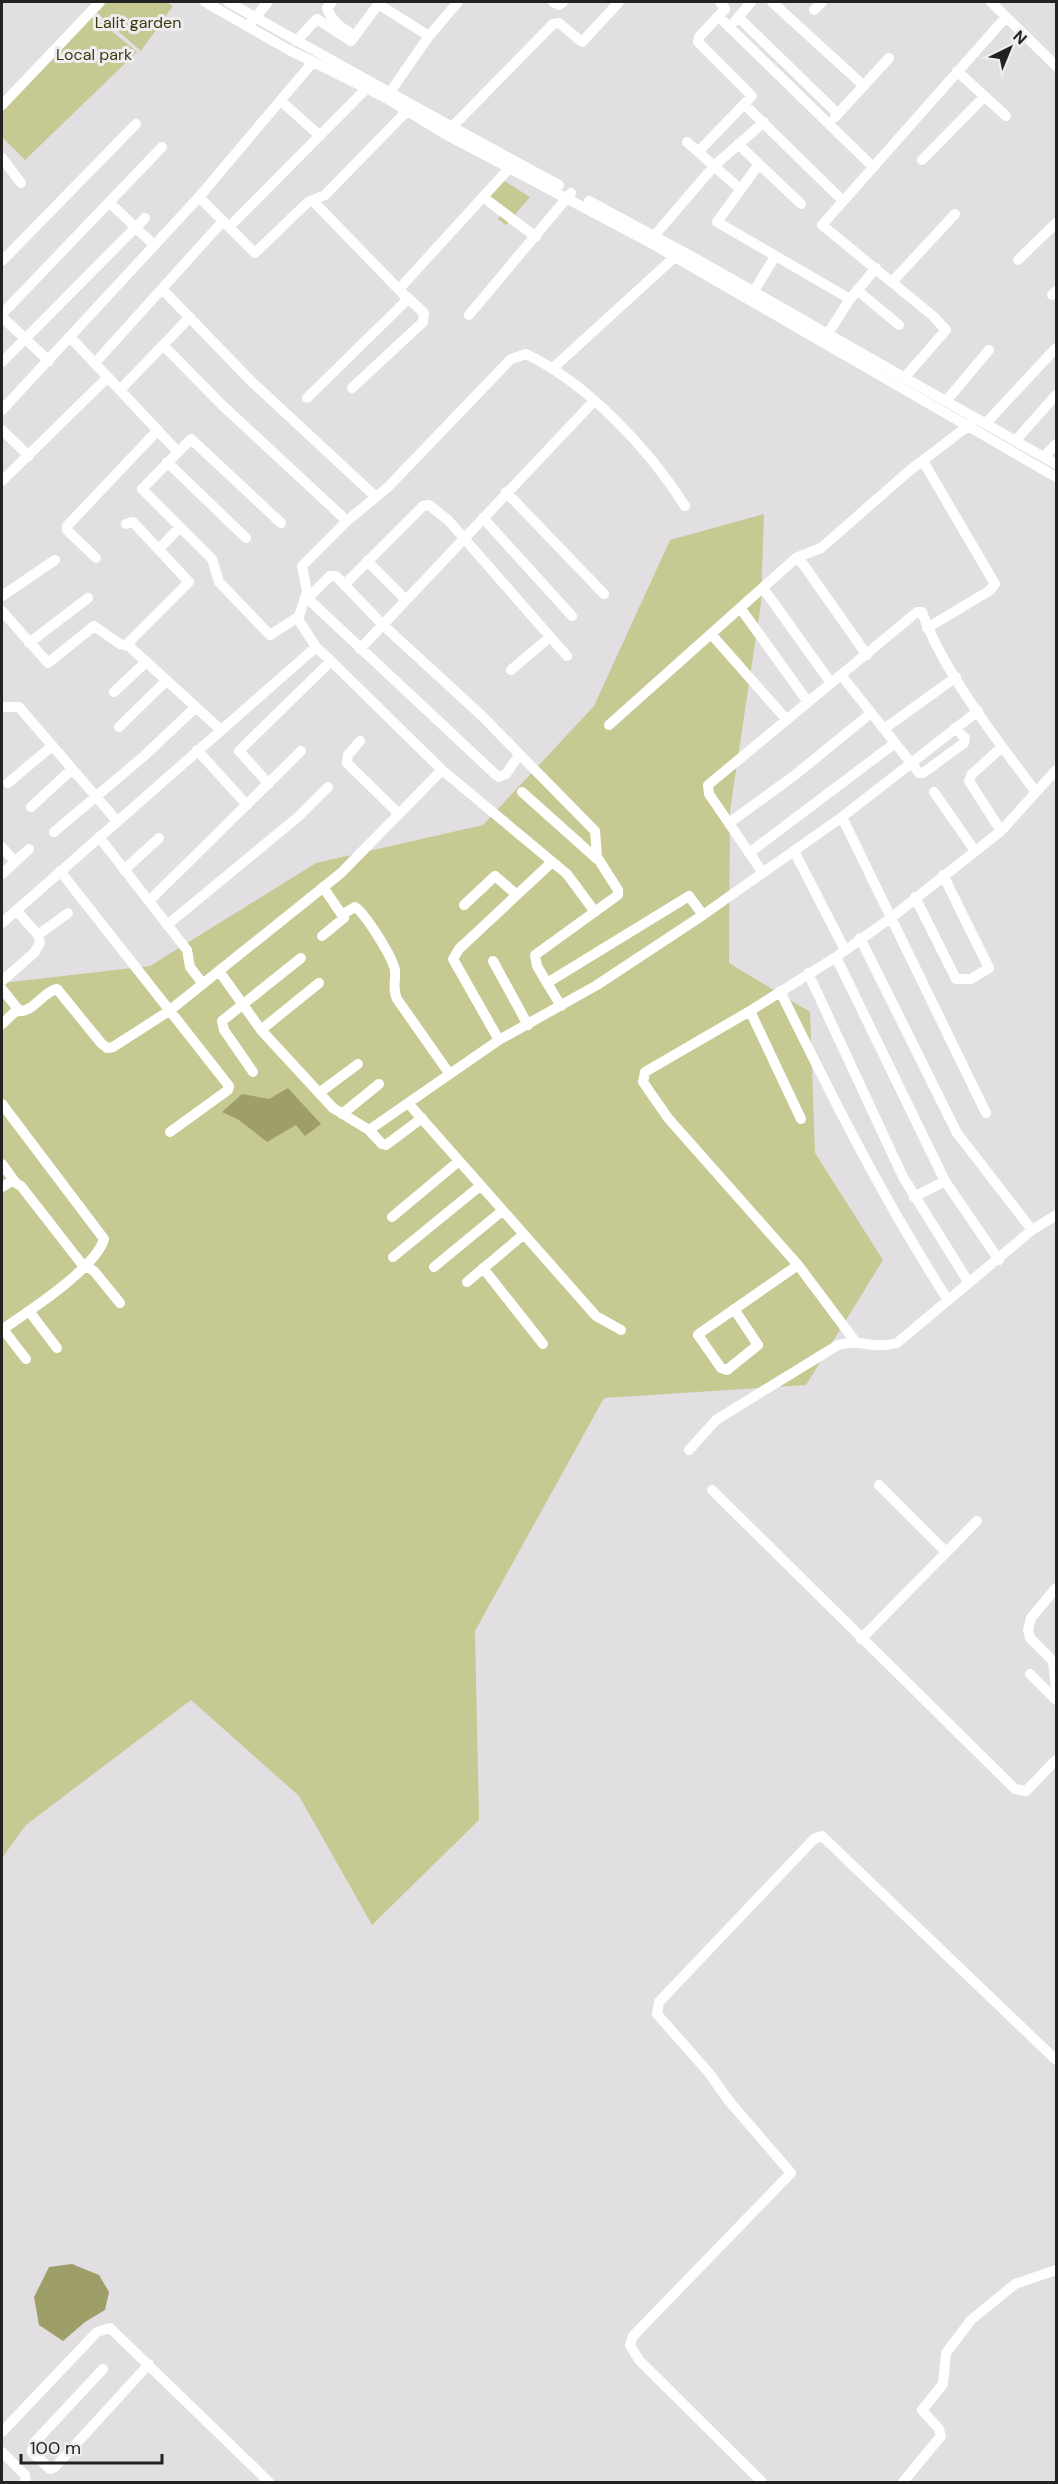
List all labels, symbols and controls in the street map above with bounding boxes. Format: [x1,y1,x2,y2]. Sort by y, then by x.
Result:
park label: Lalit garden [95,12,181,33]
north arrow [980,18,1040,78]
text: N [1008,26,1031,49]
park label: Local park [56,44,132,65]
scale bar [21,2427,162,2465]
text: 100 m [30,2436,81,2460]

